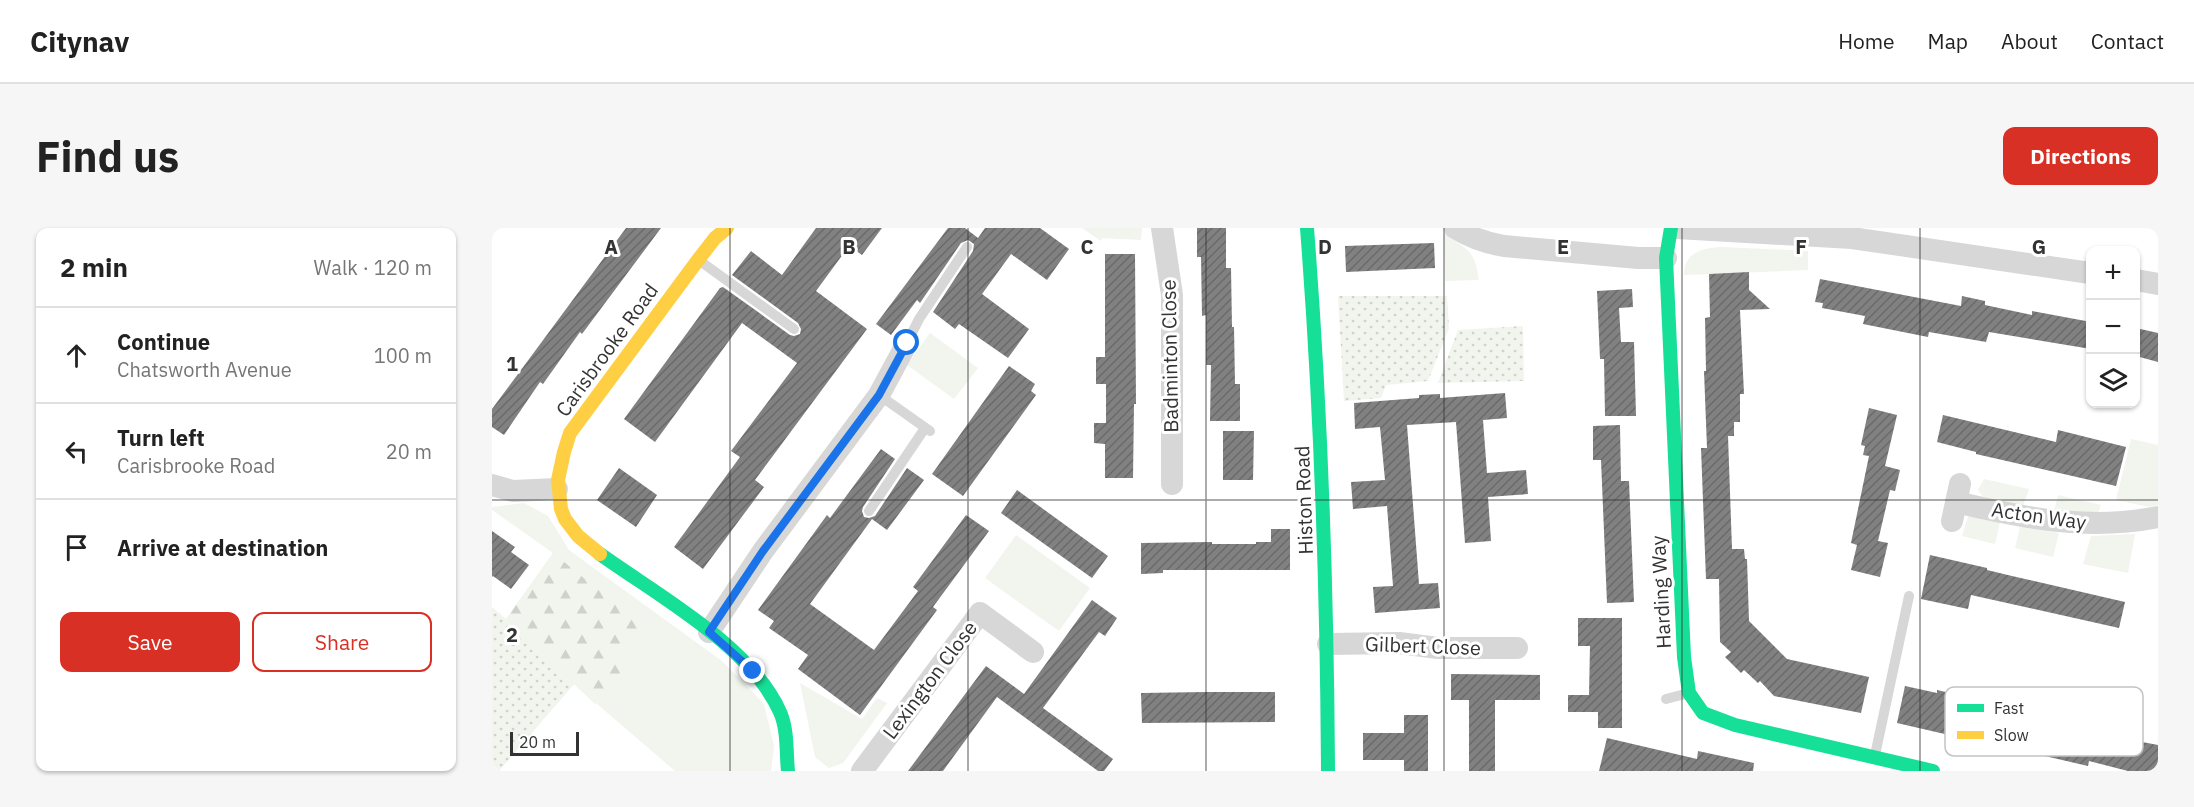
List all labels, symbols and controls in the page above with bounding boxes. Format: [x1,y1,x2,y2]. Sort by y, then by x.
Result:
text: Citynav [30,23,129,60]
text: Home [1838,27,1895,55]
text: Map [1928,27,1968,55]
text: About [2001,27,2058,55]
text: Contact [2091,27,2164,55]
button: Directions [2003,127,2158,185]
text: Find us [36,129,179,184]
text: A [604,233,618,260]
text: B [842,233,856,260]
text: C [1080,233,1094,260]
text: D [1318,233,1332,260]
text: E [1557,233,1569,260]
text: F [1795,233,1807,260]
text: G [2032,233,2046,260]
map controls [2086,246,2140,408]
button: + [2086,246,2140,300]
text: 2 min [60,250,128,284]
text: Walk · 120 m [314,254,432,281]
street label: Carisbrooke Road [549,278,664,422]
street label: Badminton Close [1155,279,1184,433]
button: − [2086,300,2140,354]
text: Continue [117,327,210,356]
route start [893,329,919,355]
icon: ahead [60,339,93,372]
text: 100 m [374,342,432,369]
text: 1 [506,350,518,377]
button: layers [2086,354,2140,408]
text: Chatsworth Avenue [117,356,292,383]
text: Turn left [117,423,205,452]
icon: left [60,435,93,468]
text: 20 m [386,438,432,465]
street label: Histon Road [1288,445,1319,555]
text: Carisbrooke Road [117,452,275,479]
street label: Acton Way [1990,496,2088,536]
icon: arrive [60,531,93,564]
text: Arrive at destination [117,533,328,562]
street label: Harding Way [1644,535,1677,649]
button: Save [60,612,240,672]
button: Share [252,612,432,672]
street label: Lexington Close [876,615,983,744]
text: 2 [506,621,518,648]
street label: Gilbert Close [1365,630,1481,661]
route end [739,657,765,683]
legend [1945,687,2143,756]
text: Fast [1994,698,2024,718]
text: Slow [1994,725,2029,745]
scale bar [510,729,579,756]
text: 20 m [519,732,556,752]

